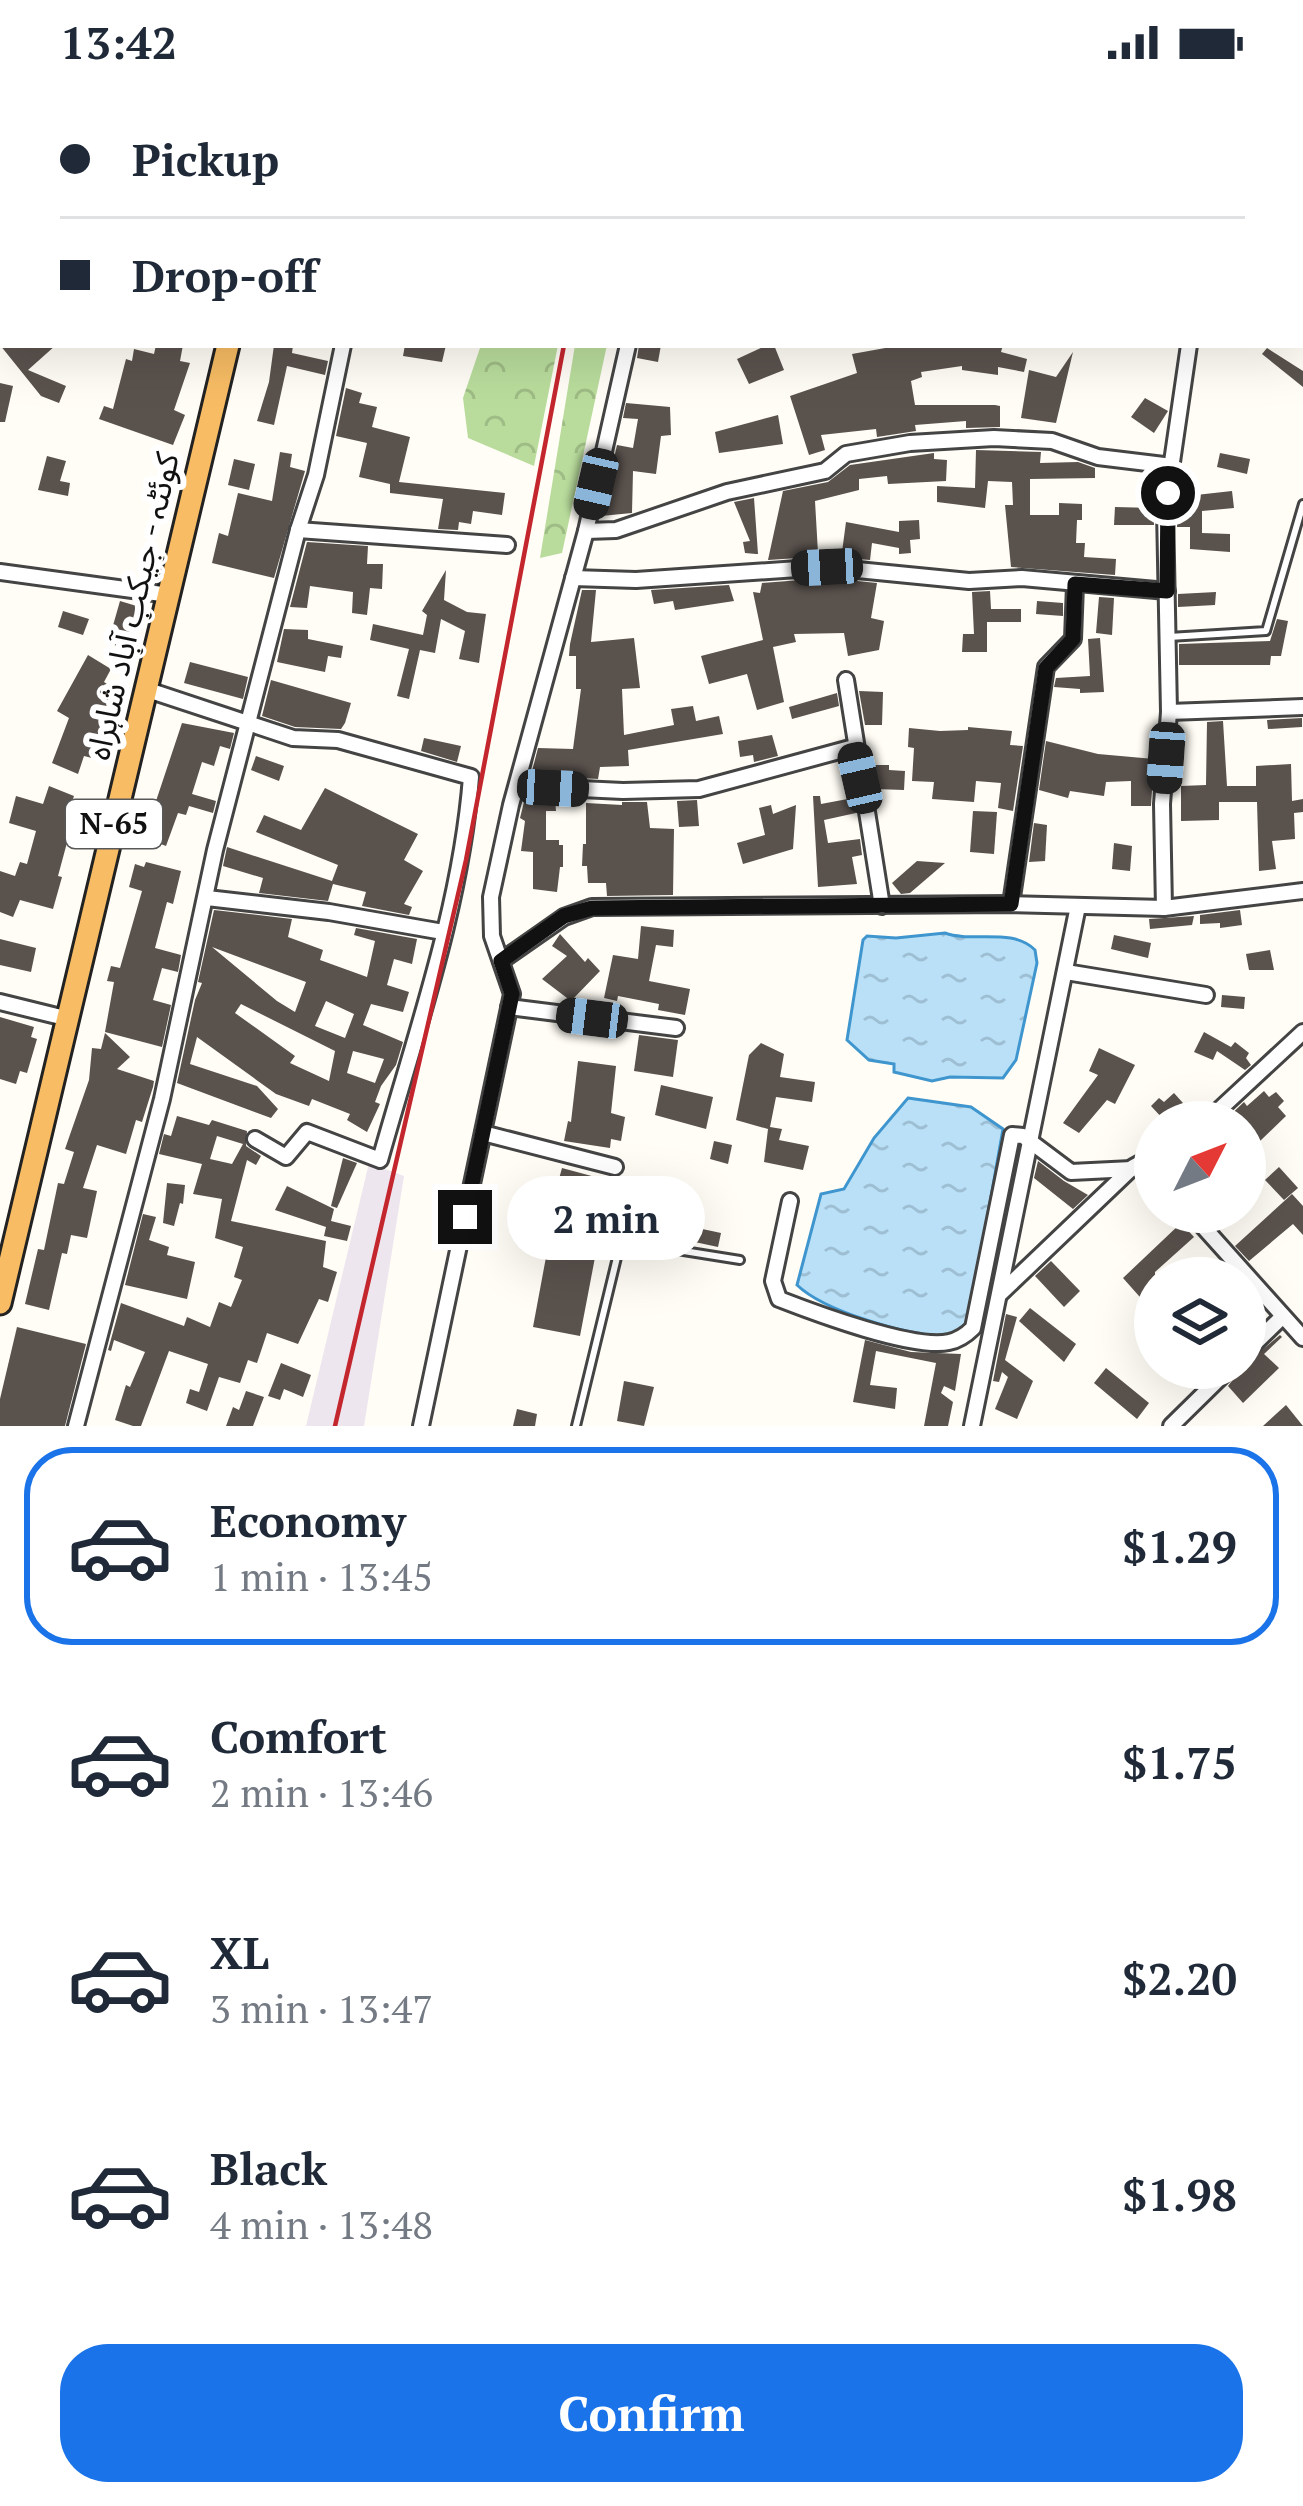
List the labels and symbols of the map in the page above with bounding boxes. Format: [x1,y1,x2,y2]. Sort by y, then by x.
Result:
car [570,445,622,523]
street label: کوئٹہ - جیکب آباد شاہراہ [75,448,188,764]
route start [1141,466,1195,520]
car [790,547,864,587]
car [1146,721,1186,795]
car [834,739,886,817]
car [516,768,590,808]
road number: N-65 [66,800,162,848]
car [554,996,630,1040]
north arrow [1134,1101,1266,1233]
callout: 2 min [507,1175,705,1259]
route end [438,1190,492,1244]

